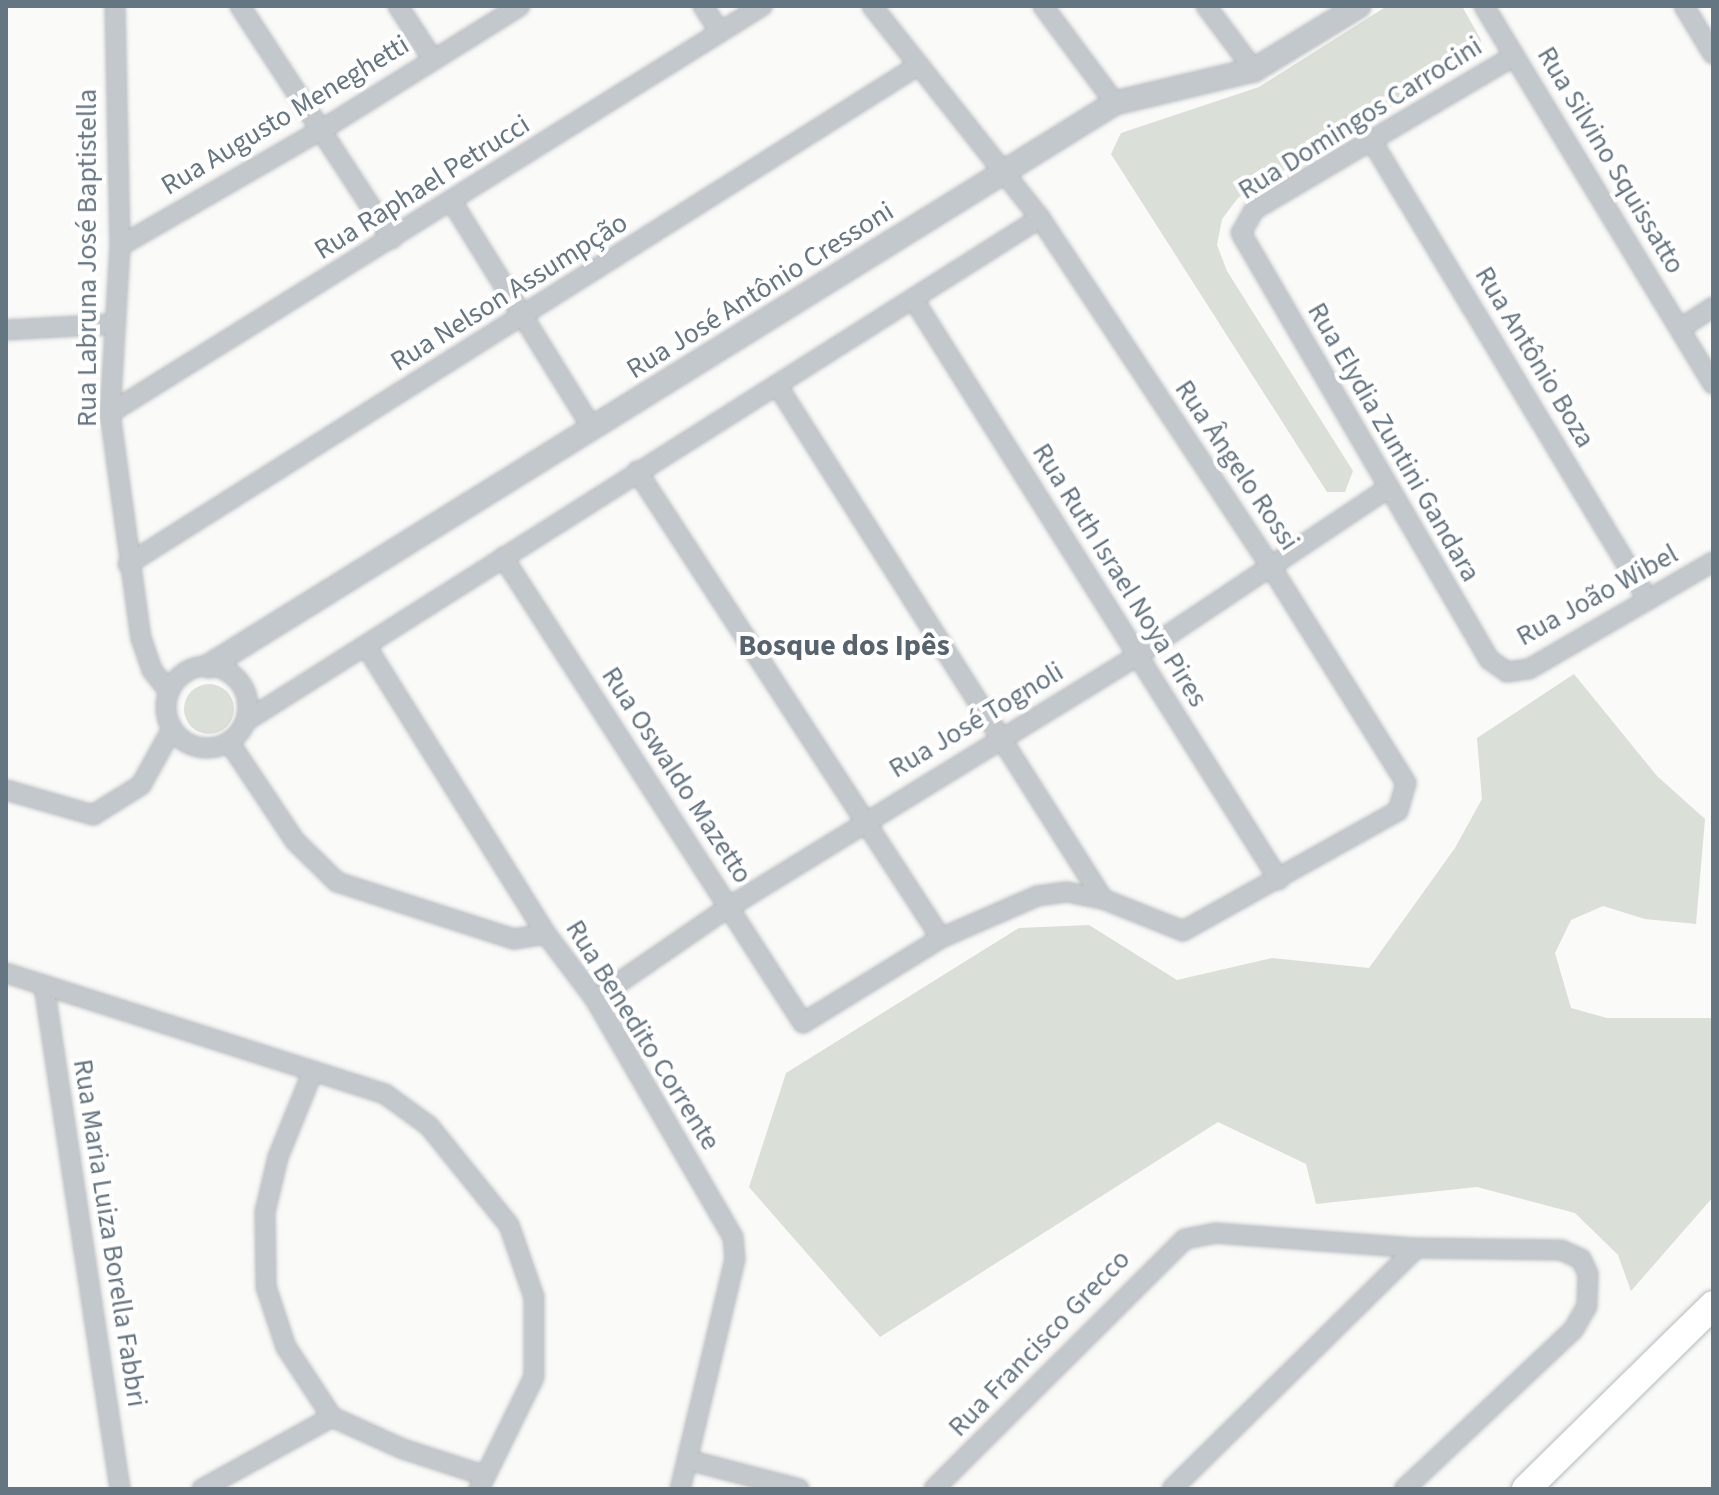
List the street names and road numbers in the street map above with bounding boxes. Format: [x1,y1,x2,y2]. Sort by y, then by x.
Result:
street label: Rua Augusto Meneghetti [155,28,415,202]
street label: Rua Domingos Carrocini [1232,29,1488,207]
street label: Rua Silvino Squissatto [1530,40,1692,280]
street label: Rua Labruna José Baptistella [70,89,104,427]
street label: Rua Raphael Petrucci [308,107,536,267]
street label: Rua José Antônio Cressoni [620,194,900,386]
street label: Rua Nelson Assumpção [384,205,634,379]
street label: Rua Antônio Boza [1468,260,1602,454]
street label: Rua Elydia Zuntini Gandara [1300,297,1488,587]
street label: Rua Ângelo Rossi [1168,373,1306,557]
street label: Rua Ruth Israel Noya Pires [1025,437,1215,713]
street label: Rua João Wibel [1510,537,1684,653]
street label: Rua José Tognoli [883,655,1069,785]
street label: Rua Oswaldo Mazetto [594,660,760,890]
street label: Rua Benedito Corrente [558,914,728,1156]
street label: Rua Maria Luiza Borella Fabbri [66,1057,154,1409]
street label: Rua Francisco Grecco [941,1242,1137,1444]

